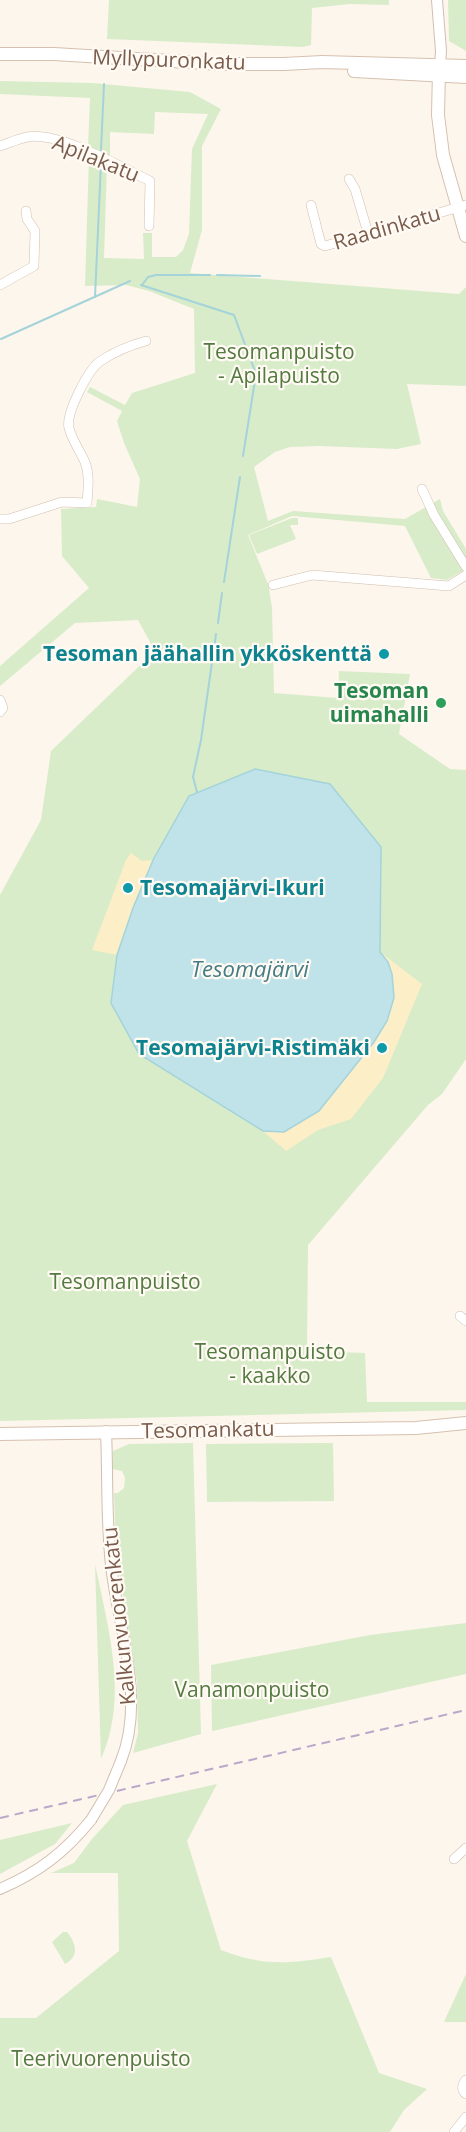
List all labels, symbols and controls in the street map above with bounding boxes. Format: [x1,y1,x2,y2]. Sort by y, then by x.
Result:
street label: Myllypuronkatu [92,42,246,76]
street label: Apilakatu [49,128,144,188]
street label: Raadinkatu [330,198,444,256]
park label: Tesomanpuisto - Apilapuisto [203,337,355,389]
place label: Tesoman jäähallin ykköskenttä [43,639,372,667]
marker: Tesoman jäähallin ykköskenttä [377,647,391,661]
place label: Tesoman uimahalli [330,676,429,728]
marker: Tesoman uimahalli [434,696,448,710]
place label: Tesomajärvi-Ikuri [140,873,325,901]
marker: Tesomajärvi-Ikuri [121,881,135,895]
water label: Tesomajärvi [191,953,309,983]
place label: Tesomajärvi-Ristimäki [136,1033,370,1061]
marker: Tesomajärvi-Ristimäki [375,1041,389,1055]
park label: Tesomanpuisto [49,1267,201,1295]
park label: Tesomanpuisto - kaakko [194,1337,346,1389]
street label: Tesomankatu [141,1414,275,1444]
street label: Kalkunvuorenkatu [95,1526,141,1707]
park label: Vanamonpuisto [175,1675,329,1703]
park label: Teerivuorenpuisto [11,2044,191,2072]

